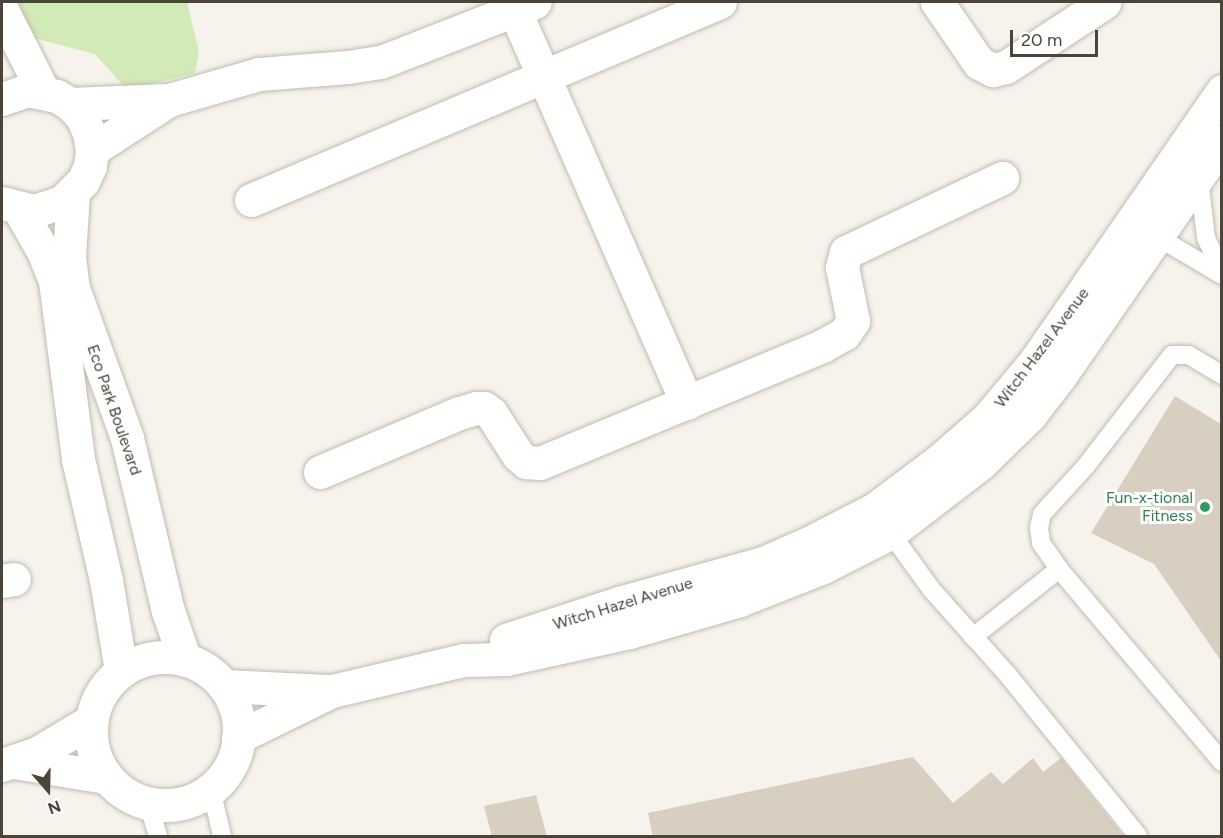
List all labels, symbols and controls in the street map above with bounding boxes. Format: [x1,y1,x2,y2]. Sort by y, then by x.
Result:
scale bar [1013,18,1102,56]
text: 20 m [1021,29,1062,51]
street label: Witch Hazel Avenue [991,284,1093,412]
street label: Eco Park Boulevard [83,342,145,478]
place label: Fun-x-tional Fitness [1106,488,1193,526]
marker: Fun-x-tional Fitness [1198,500,1212,514]
street label: Witch Hazel Avenue [551,574,695,634]
north arrow [18,760,78,820]
text: N [45,796,63,818]

